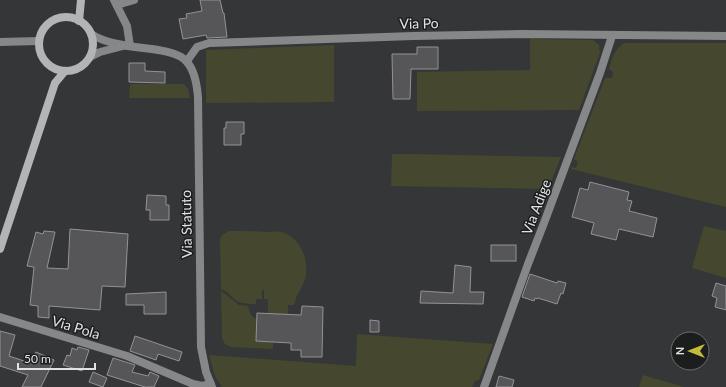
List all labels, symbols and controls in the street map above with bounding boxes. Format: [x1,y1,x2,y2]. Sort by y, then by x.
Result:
street label: Via Po [399,14,439,32]
street label: Via Adige [518,177,554,237]
street label: Via Statuto [177,190,195,258]
street label: Via Pola [50,312,102,342]
north arrow [670,331,710,371]
scale bar [18,345,95,371]
text: N [673,347,686,355]
text: 50 m [24,351,51,366]

